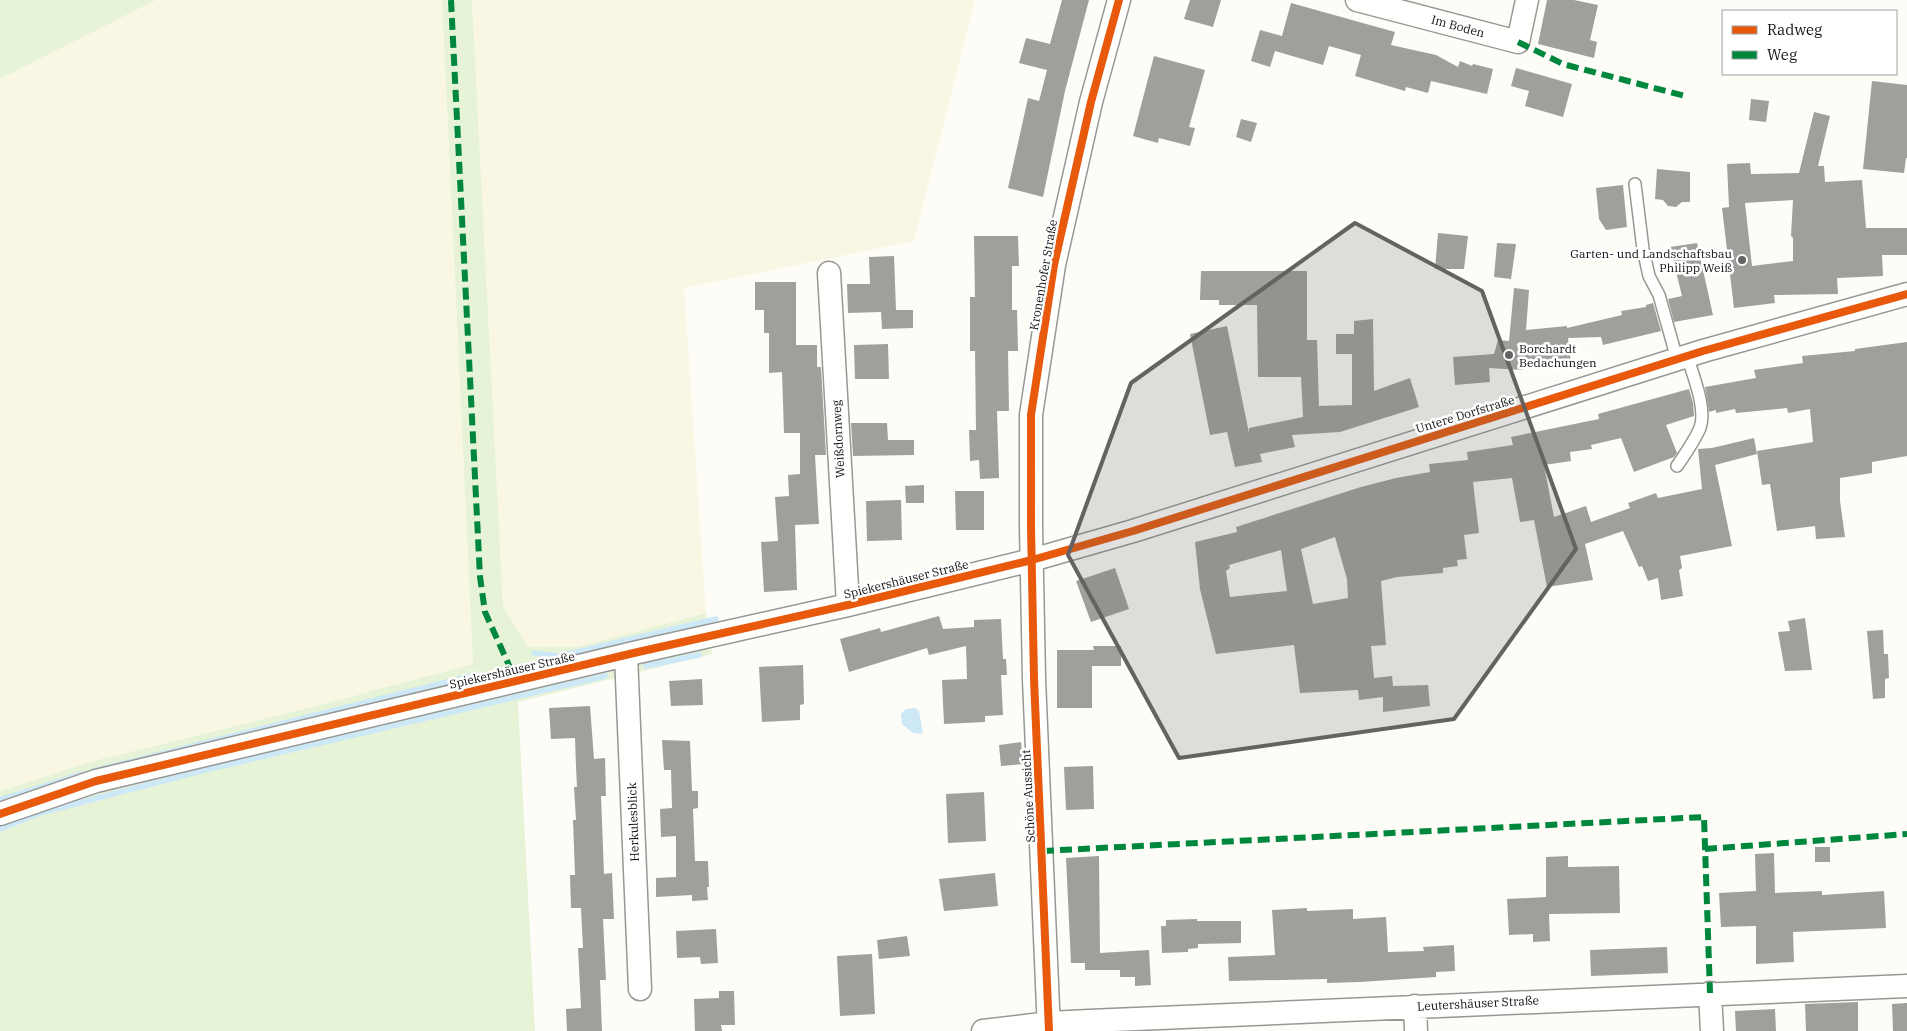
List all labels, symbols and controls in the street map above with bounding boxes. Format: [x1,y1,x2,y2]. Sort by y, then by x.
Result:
legend [1722,10,1897,75]
street label: Im Boden [1430,12,1487,40]
text: Radweg [1767,20,1822,39]
text: Weg [1767,45,1797,64]
street label: Kronenhofer Straße [1026,218,1060,332]
place label: Garten- und Landschaftsbau Philipp Weiß [1570,246,1733,275]
marker: Garten- und Landschaftsbau Philipp Weiß [1736,254,1748,266]
place label: Borchardt Bedachungen [1519,341,1597,370]
marker: Borchardt Bedachungen [1503,349,1515,361]
street label: Untere Dorfstraße [1414,392,1516,436]
street label: Weißdornweg [828,399,848,478]
street label: Spiekershäuser Straße [842,556,970,602]
street label: Spiekershäuser Straße [448,648,576,692]
street label: Schöne Aussicht [1018,749,1038,843]
street label: Herkulesblick [624,782,642,862]
street label: Leutershäuser Straße [1417,992,1539,1014]

